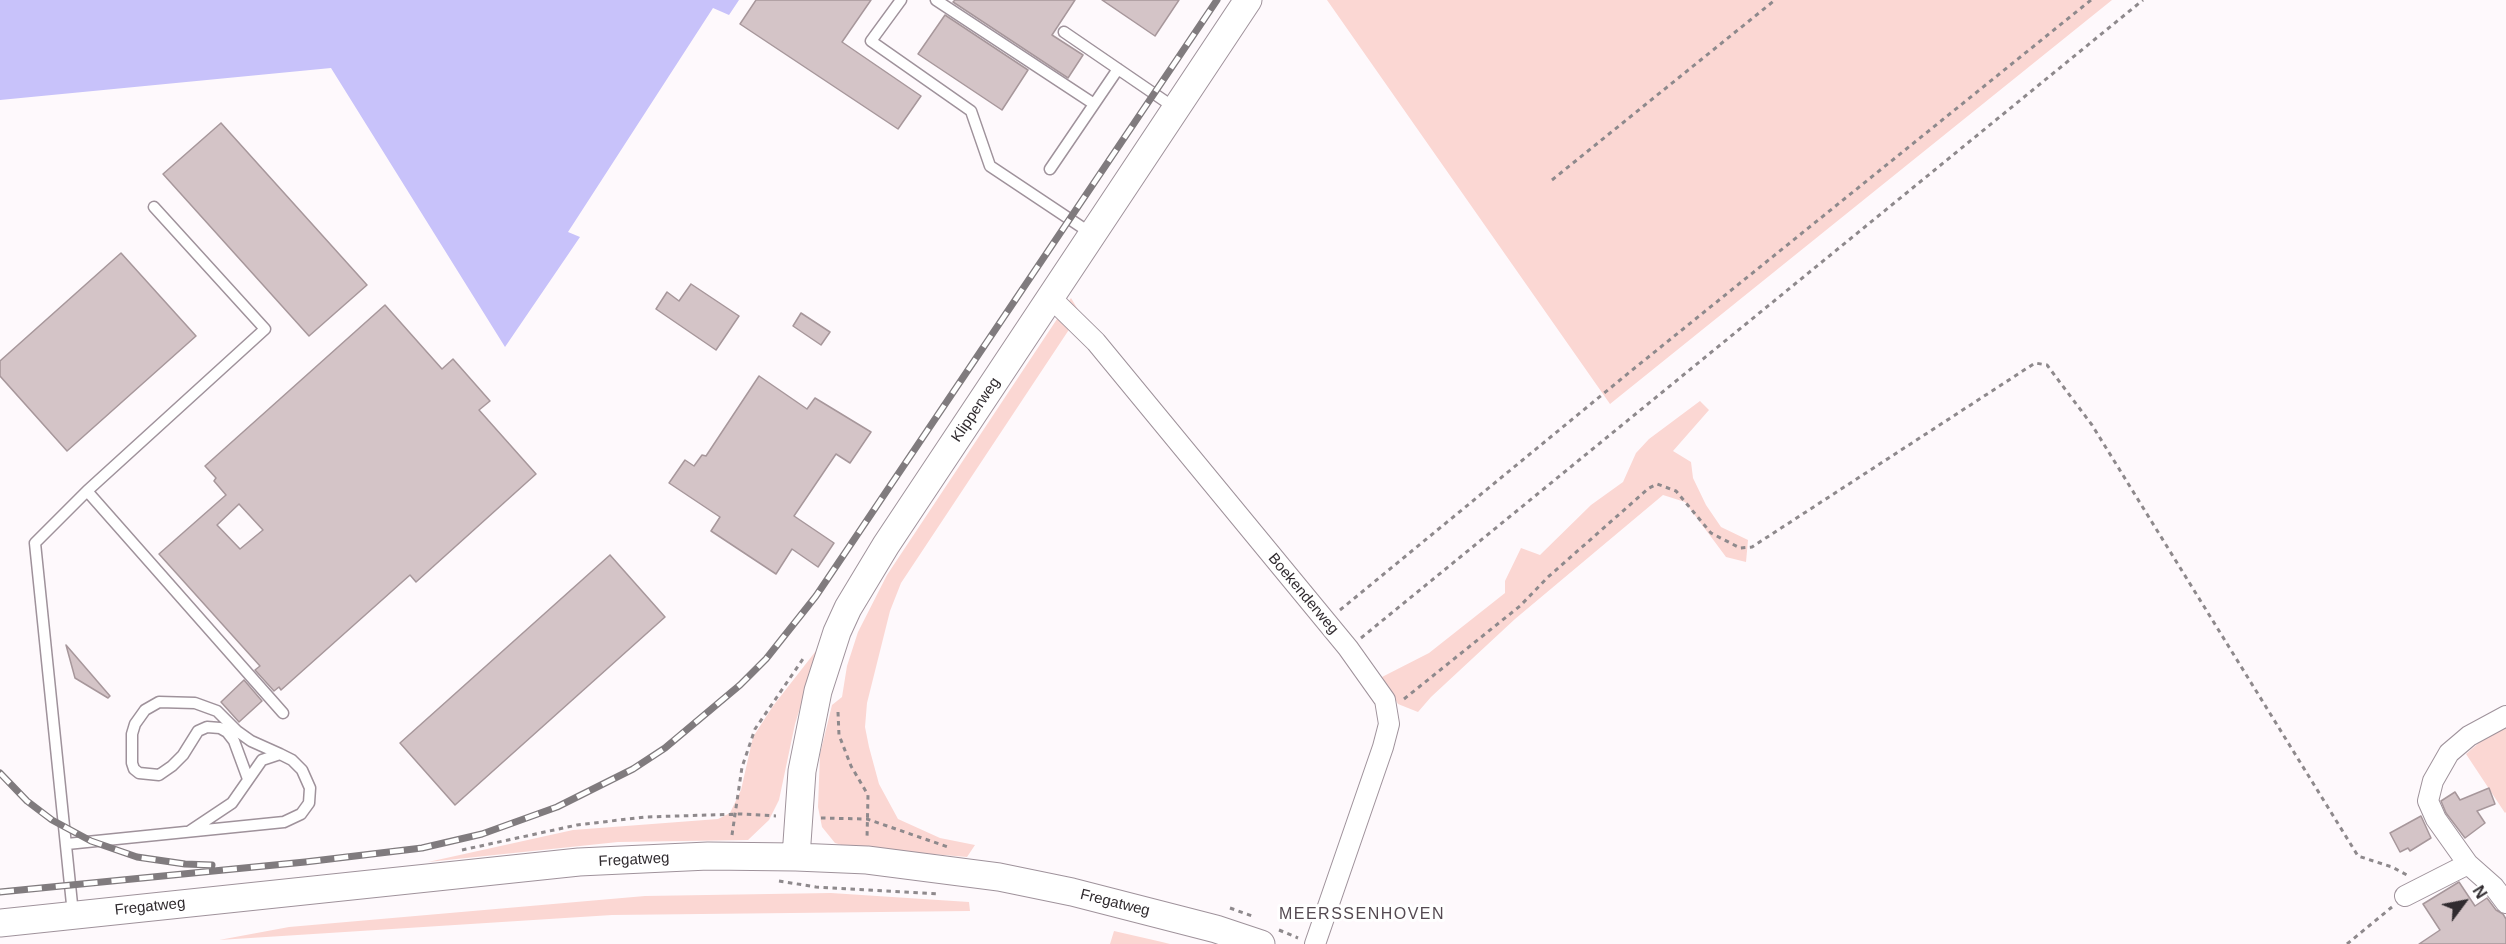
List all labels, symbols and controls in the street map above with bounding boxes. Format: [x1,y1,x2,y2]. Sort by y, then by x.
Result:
street label: Klipperweg [948,374,1004,446]
street label: Boekenderweg [1264,550,1342,638]
street label: Fregatweg [598,849,670,871]
north arrow [2434,872,2494,932]
text: N [2469,883,2490,902]
street label: Fregatweg [1078,886,1152,920]
street label: Fregatweg [114,894,186,920]
district label: MEERSSENHOVEN [1279,905,1445,925]

